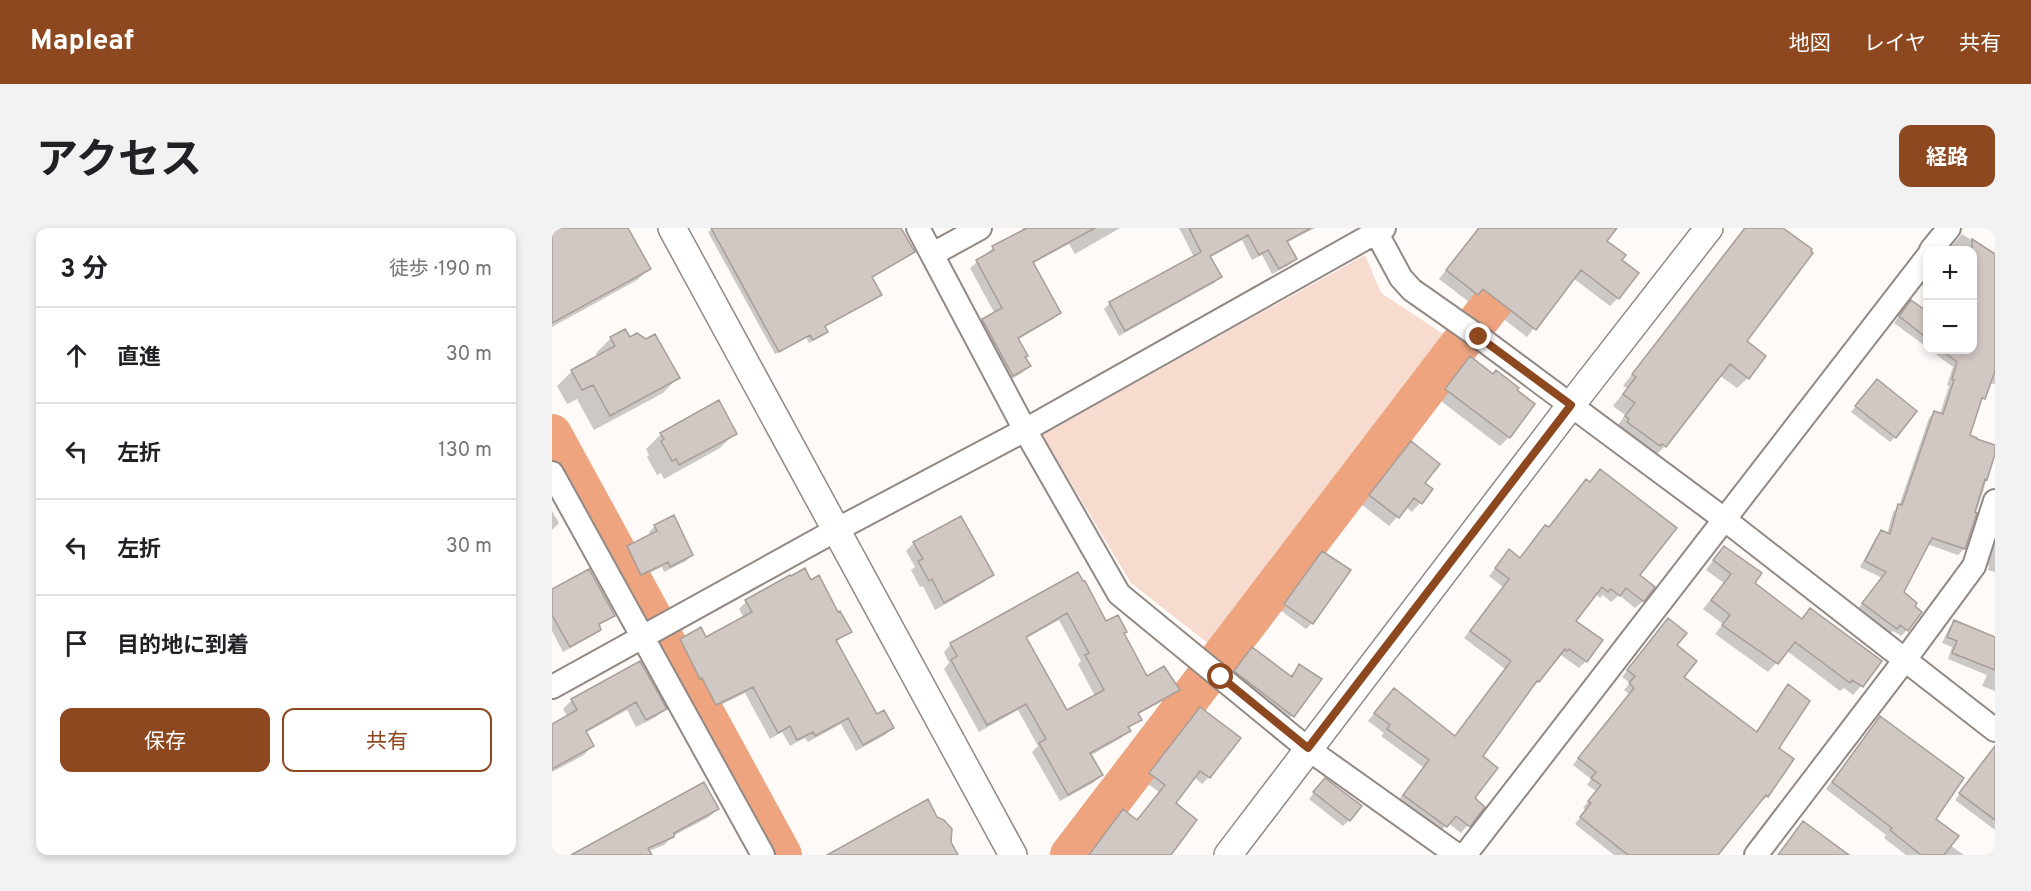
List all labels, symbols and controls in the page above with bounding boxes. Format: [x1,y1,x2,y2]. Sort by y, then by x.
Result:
text: Mapleaf [30,24,134,60]
text: 地図 [1789,31,1831,58]
text: レイヤ [1864,31,1926,58]
text: 共有 [1959,31,2001,58]
button: 経路 [1899,125,1995,187]
text: アクセス [36,136,202,189]
map controls [1923,246,1977,354]
button: + [1923,246,1977,300]
text: 3 分 [60,254,108,287]
text: 徒歩 · 190 m [389,257,492,283]
button: − [1923,300,1977,354]
route end [1465,323,1491,349]
icon: ahead [60,339,93,372]
text: 30 m [446,342,492,368]
text: 直進 [117,345,161,372]
icon: left [60,435,93,468]
text: 130 m [438,438,492,464]
text: 左折 [117,441,161,468]
icon: left [60,531,93,564]
text: 30 m [446,534,492,560]
text: 左折 [117,537,161,564]
icon: arrive [60,627,93,660]
text: 目的地に到着 [117,633,249,660]
route start [1207,663,1233,689]
button: 保存 [60,708,270,772]
button: 共有 [282,708,492,772]

